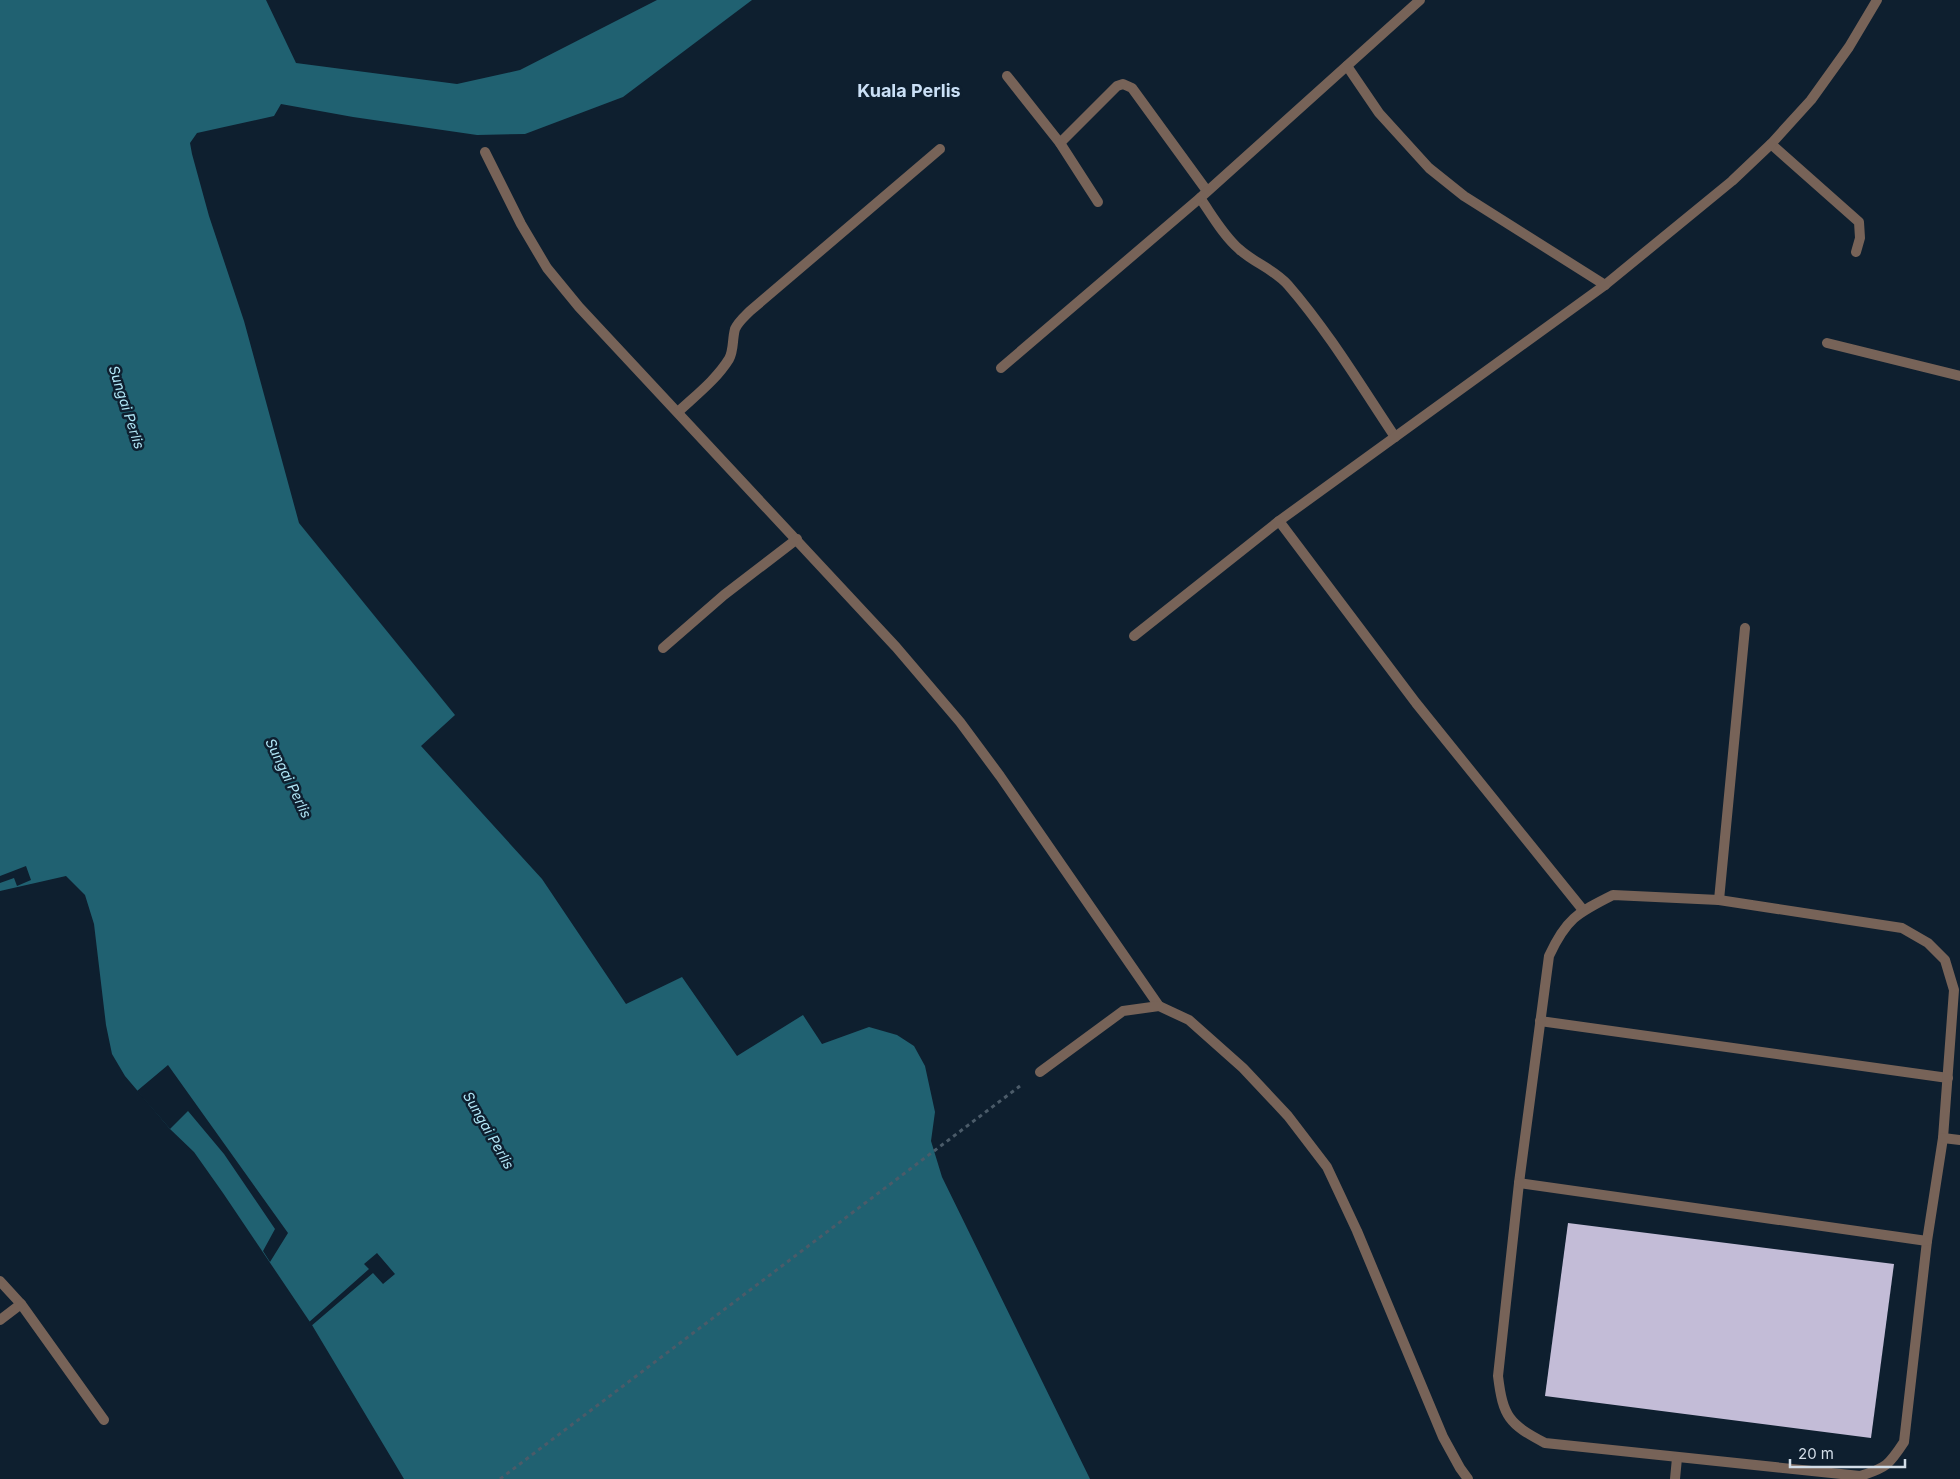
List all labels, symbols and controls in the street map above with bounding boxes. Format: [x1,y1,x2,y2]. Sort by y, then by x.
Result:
district label: Kuala Perlis [857,80,961,101]
water label: Sungai Perlis [106,363,148,451]
water label: Sungai Perlis [262,735,316,821]
water label: Sungai Perlis [460,1088,518,1172]
scale bar [1790,1436,1905,1468]
text: 20 m [1798,1444,1834,1463]

